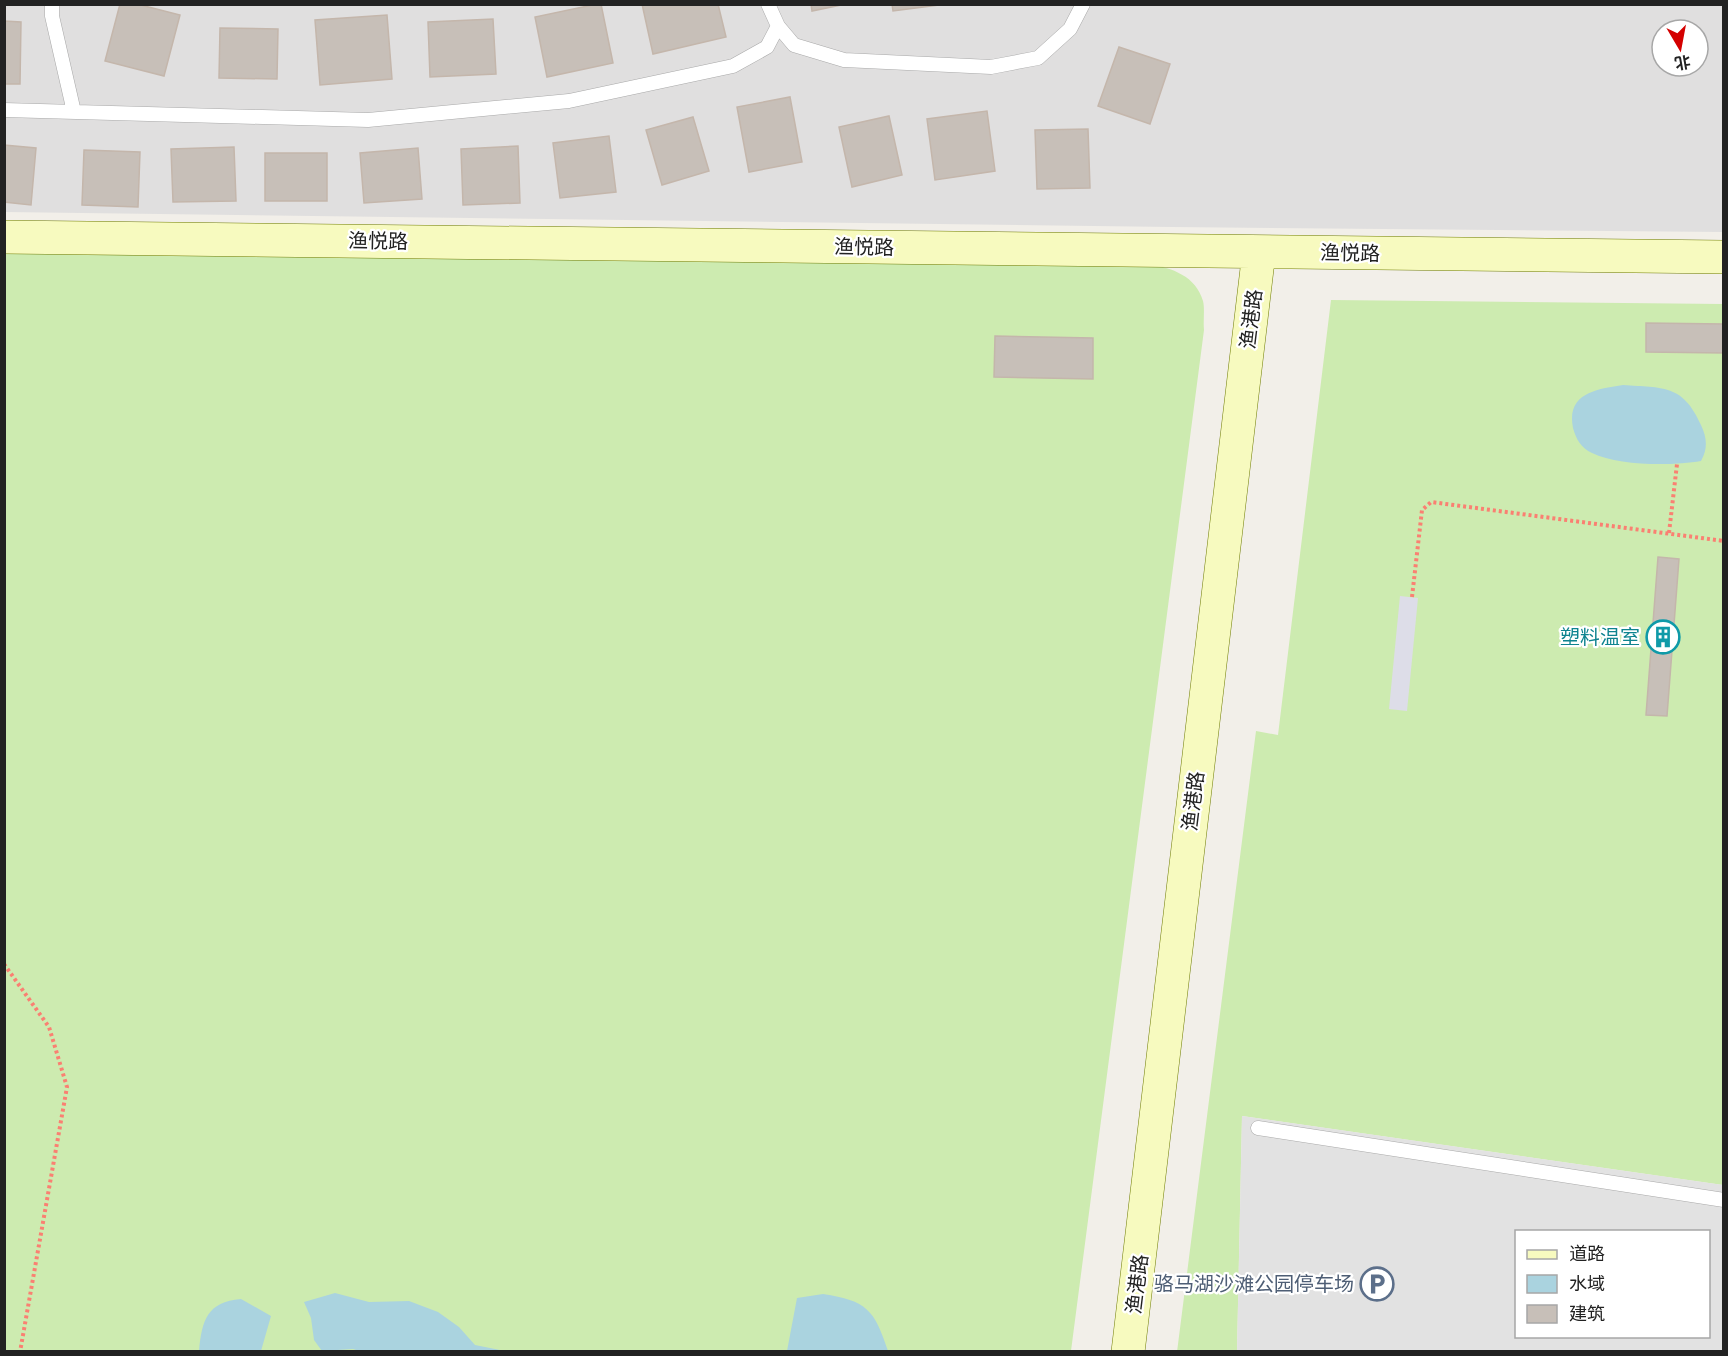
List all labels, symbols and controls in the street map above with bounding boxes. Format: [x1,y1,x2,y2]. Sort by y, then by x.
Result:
north arrow [1650,18,1710,78]
text: 北 [1673,52,1692,74]
street label: 渔悦路 [348,226,408,255]
street label: 渔悦路 [834,232,894,261]
street label: 渔悦路 [1320,238,1380,267]
street label: 渔港路 [1233,288,1268,350]
building icon: 塑料温室 [1645,619,1681,655]
place label: 塑料温室 [1560,623,1640,650]
street label: 渔港路 [1175,770,1210,832]
legend [1515,1230,1710,1338]
text: 道路 [1569,1242,1605,1265]
street label: 渔港路 [1119,1253,1154,1315]
parking icon: 骆马湖沙滩公园停车场 [1359,1266,1395,1302]
place label: 骆马湖沙滩公园停车场 [1154,1270,1354,1297]
text: 水域 [1569,1272,1605,1295]
text: 建筑 [1569,1302,1605,1325]

